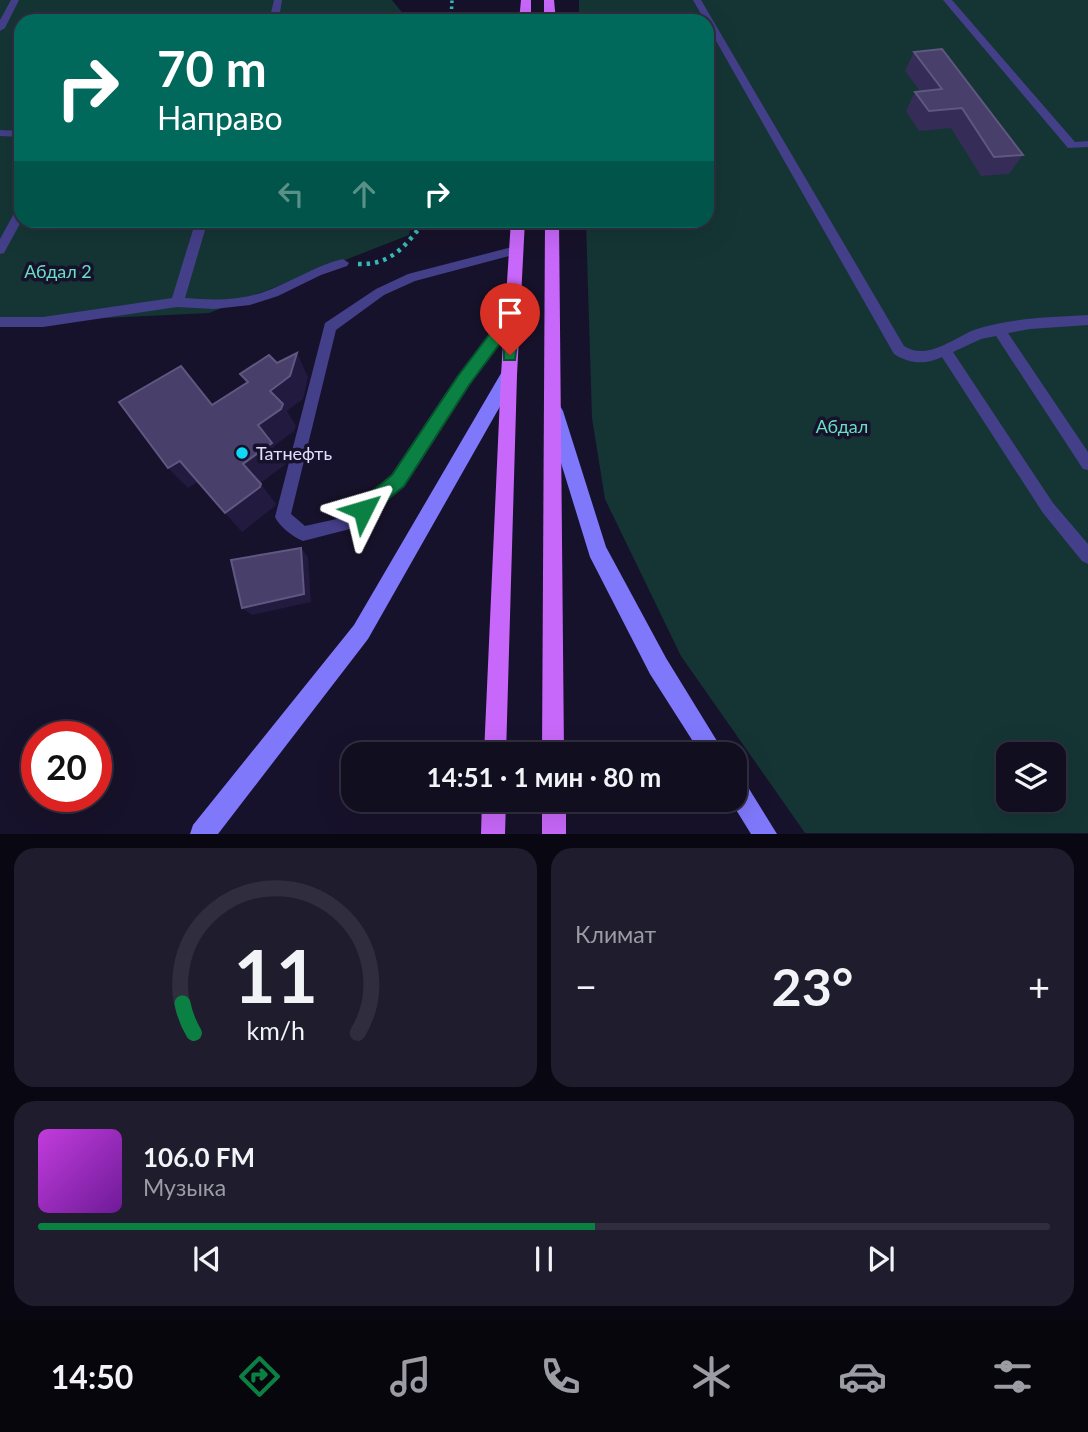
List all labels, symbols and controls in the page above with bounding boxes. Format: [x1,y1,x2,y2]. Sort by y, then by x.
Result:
text: 70 m [157,39,267,97]
icon: right [42,42,133,133]
text: Направо [157,98,283,137]
icon: left [272,175,310,213]
icon: ahead [345,175,383,213]
icon: right [418,175,456,213]
park label: Абдал 2 [24,260,92,282]
pin [480,283,540,355]
icon: arrive [491,294,529,332]
park label: Абдал [816,415,868,437]
place label: Татнефть [256,442,332,464]
marker: Татнефть [234,445,250,461]
position arrow [326,473,400,547]
speed limit sign: 20 [21,721,112,812]
map controls [996,742,1066,812]
button: layers [996,742,1066,812]
text: 14:51 · 1 мин · 80 m [427,761,661,793]
text: Климат [575,920,656,948]
text: 11 [233,932,318,1020]
text: 23° [772,955,853,1017]
text: − [575,963,597,1009]
text: + [1028,963,1050,1009]
text: km/h [246,1015,305,1045]
text: 106.0 FM [143,1141,255,1173]
text: Музыка [143,1173,226,1201]
icon: previous [188,1240,226,1278]
icon: pause [525,1240,563,1278]
icon: next [862,1240,900,1278]
icon: directions [235,1352,284,1401]
icon: music [386,1352,435,1401]
icon: phone [536,1352,585,1401]
icon: climate [687,1352,736,1401]
icon: car [838,1352,887,1401]
icon: filters [988,1352,1037,1401]
text: 14:50 [51,1357,133,1396]

